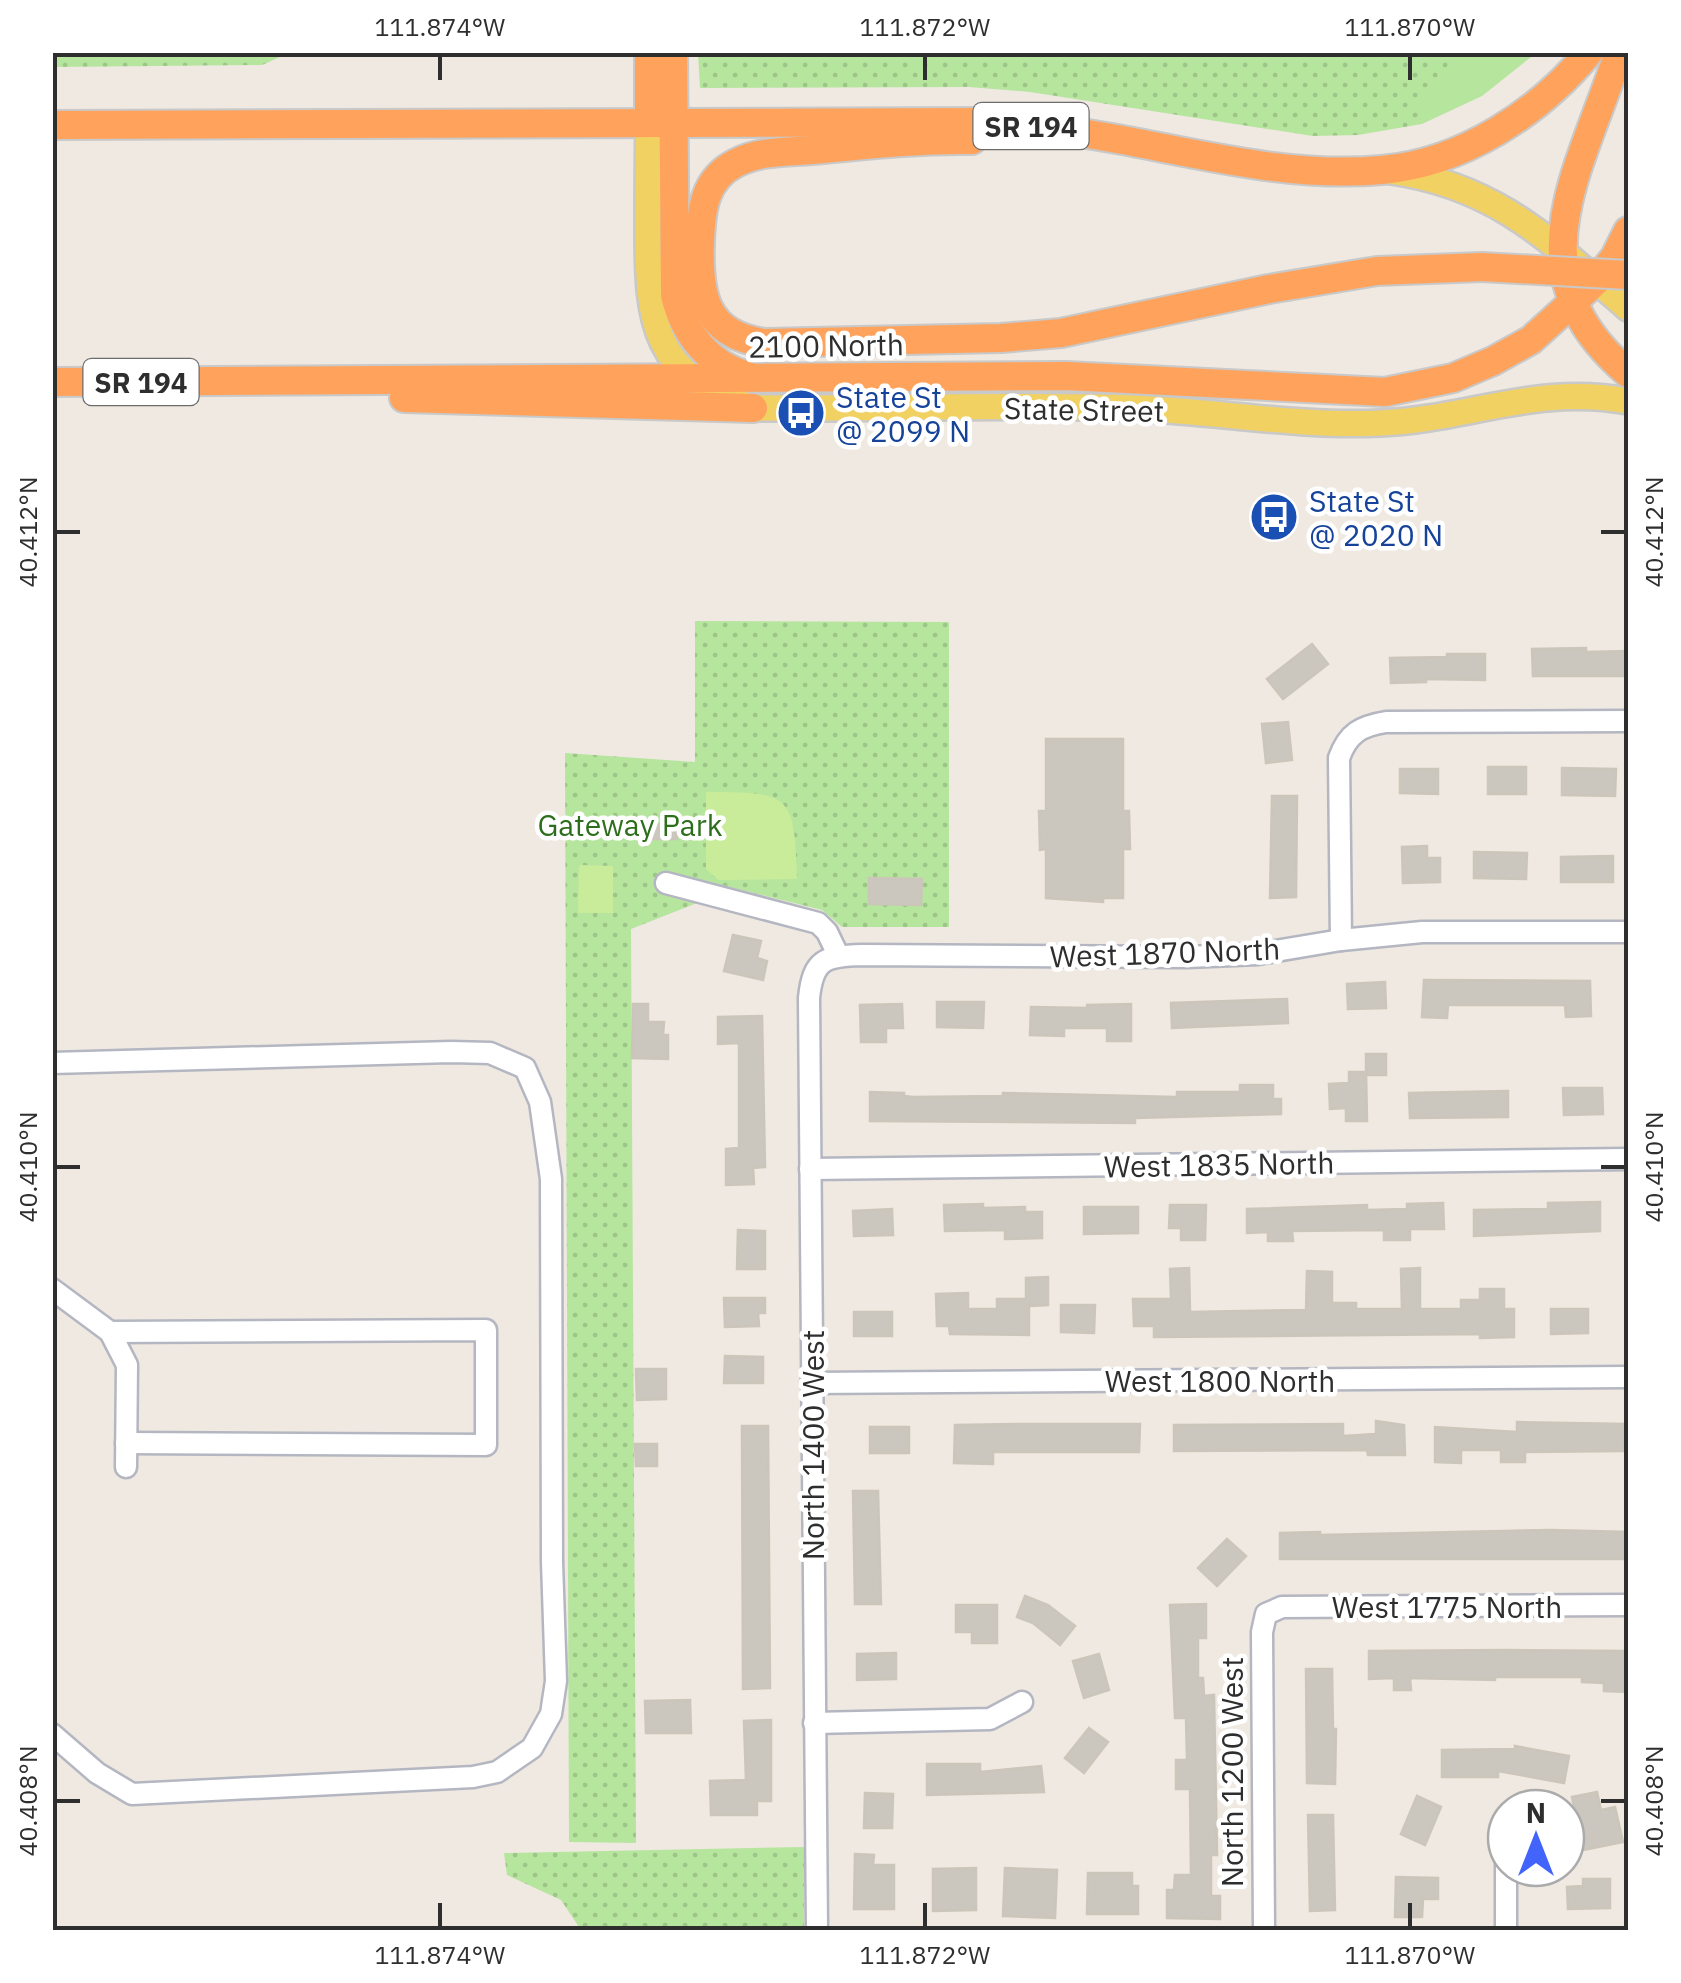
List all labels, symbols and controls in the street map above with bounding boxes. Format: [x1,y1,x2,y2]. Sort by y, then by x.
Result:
text: 111.874°W [375,10,505,43]
text: 111.872°W [860,10,990,43]
text: 111.870°W [1345,10,1475,43]
road number: SR 194 [974,103,1088,149]
street label: 2100 North [748,324,904,366]
road number: SR 194 [84,359,198,405]
place label: State St @ 2099 N [836,377,970,450]
bus stop icon: State St @ 2099 N [775,387,827,439]
street label: State Street [1004,388,1164,430]
text: 40.412°N [11,476,44,588]
text: 40.412°N [1637,476,1670,588]
place label: State St @ 2020 N [1309,481,1443,554]
bus stop icon: State St @ 2020 N [1248,491,1300,543]
park label: Gateway Park [537,805,723,844]
street label: West 1870 North [1049,928,1281,976]
text: 40.410°N [11,1111,44,1223]
text: 40.410°N [1637,1111,1670,1223]
street label: West 1835 North [1103,1142,1335,1186]
street label: North 1400 West [793,1330,832,1560]
street label: West 1800 North [1105,1361,1335,1400]
street label: West 1775 North [1332,1587,1562,1626]
street label: North 1200 West [1212,1657,1251,1887]
text: 40.408°N [11,1745,44,1857]
text: 40.408°N [1637,1745,1670,1857]
north arrow [1486,1788,1586,1888]
text: N [1526,1794,1546,1831]
text: 111.874°W [375,1938,505,1971]
text: 111.872°W [860,1938,990,1971]
text: 111.870°W [1345,1938,1475,1971]

